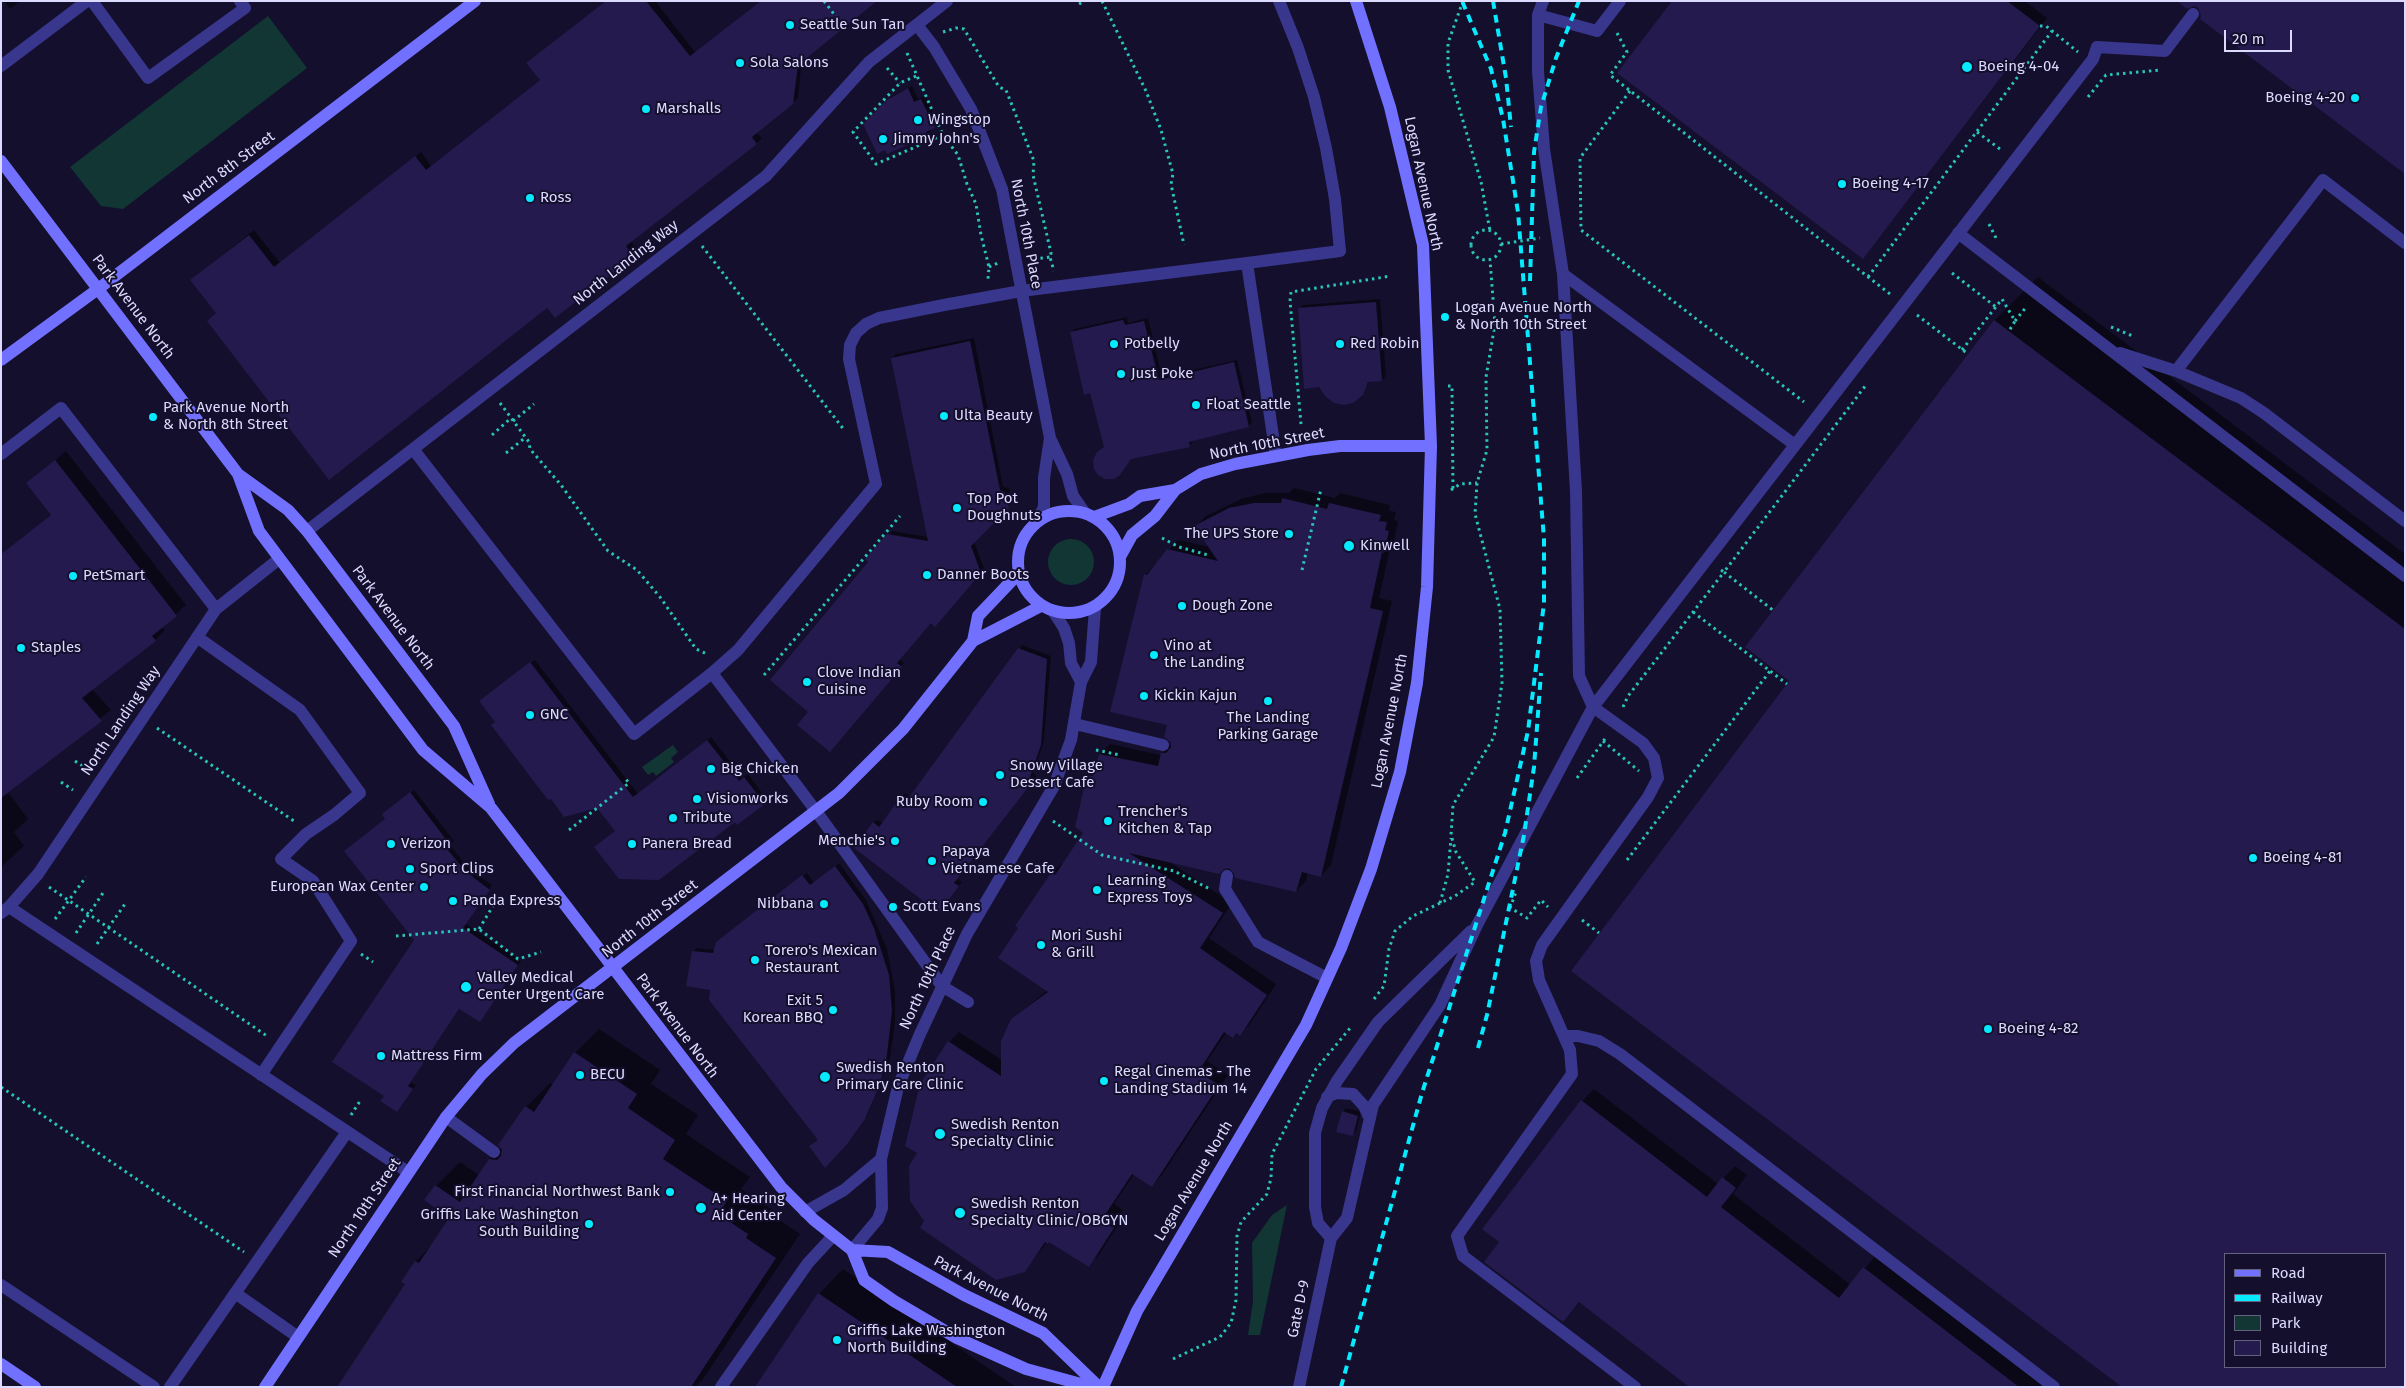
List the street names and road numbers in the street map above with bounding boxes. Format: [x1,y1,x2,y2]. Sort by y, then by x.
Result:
street label: Logan Avenue North [1400,115,1446,253]
street label: North 8th Street [180,128,278,208]
street label: North 10th Place [1006,177,1046,291]
street label: North Landing Way [570,216,682,310]
street label: Park Avenue North [88,251,178,363]
street label: North 10th Street [1208,424,1326,464]
street label: Park Avenue North [348,562,438,674]
street label: Logan Avenue North [1368,652,1412,790]
street label: North Landing Way [78,663,164,779]
street label: North 10th Street [598,876,702,962]
street label: North 10th Place [896,923,960,1033]
street label: Park Avenue North [632,970,722,1082]
street label: Logan Avenue North [1151,1118,1237,1244]
street label: North 10th Street [325,1155,405,1261]
street label: Park Avenue North [931,1252,1051,1326]
street label: Gate D-9 [1284,1279,1314,1339]

